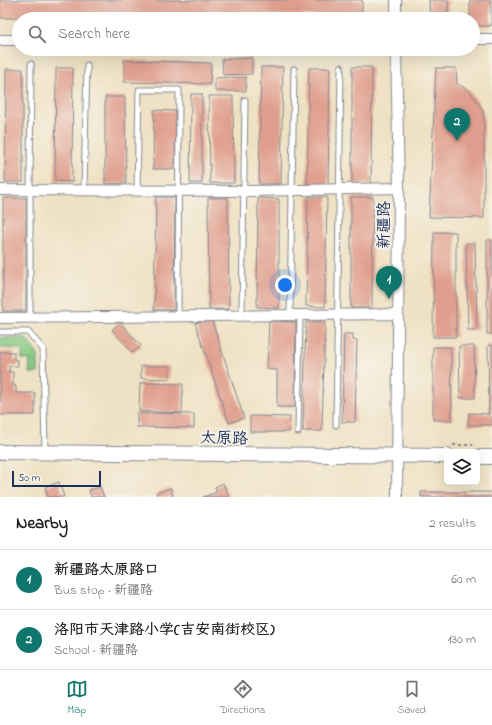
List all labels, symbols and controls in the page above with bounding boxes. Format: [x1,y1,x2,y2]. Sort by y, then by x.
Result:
search box [12,12,480,56]
icon: search [26,23,48,45]
text: Search here [58,23,130,45]
pin: 2 [444,108,470,141]
street label: 新疆路 [373,201,397,249]
pin: 1 [376,266,402,299]
your location [275,275,295,295]
street label: 太原路 [200,427,248,451]
map controls [444,449,480,485]
button: layers [444,449,480,485]
scale bar [12,469,101,488]
text: 50 m [18,470,40,486]
text: Nearby [16,511,68,536]
text: 2 results [429,514,476,533]
text: 新疆路太原路口 [54,559,159,581]
text: 1 [27,570,31,589]
text: 60 m [451,570,476,589]
text: Bus stop · 新疆路 [54,581,153,600]
text: 洛阳市天津路小学(吉安南街校区) [54,619,275,641]
text: 2 [26,630,32,649]
text: 130 m [448,630,476,649]
text: School · 新疆路 [54,641,138,660]
tab: Map [66,678,88,718]
tab: Directions [220,678,265,718]
tab: Saved [397,678,426,718]

